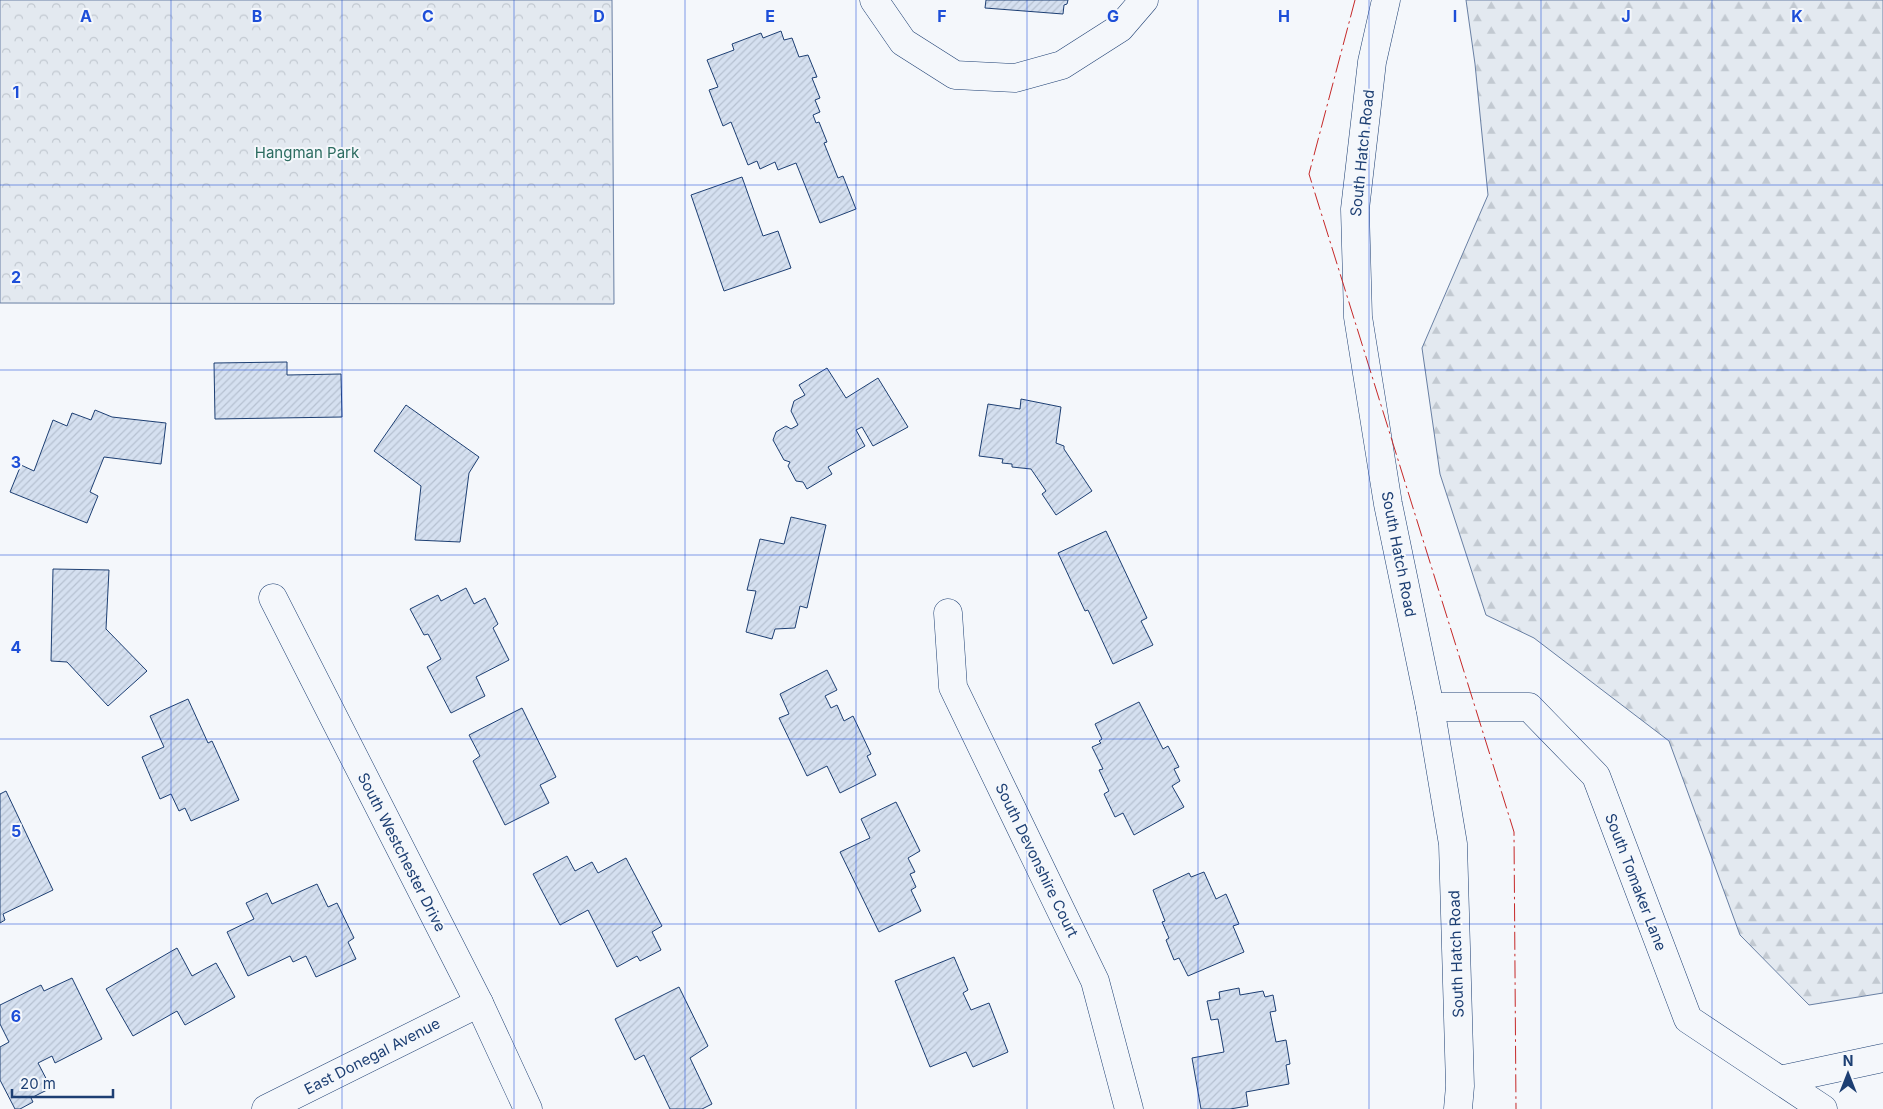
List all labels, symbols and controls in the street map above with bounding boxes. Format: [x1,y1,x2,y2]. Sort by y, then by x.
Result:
text: A [80,6,92,26]
text: B [252,6,262,26]
text: C [422,6,434,26]
text: D [593,6,605,26]
text: E [765,6,775,26]
text: F [937,6,947,26]
text: G [1107,6,1119,26]
text: H [1278,6,1290,26]
text: I [1453,6,1457,26]
text: J [1621,6,1631,26]
text: K [1791,6,1803,26]
text: 1 [13,82,19,102]
street label: South Hatch Road [1346,89,1378,217]
park label: Hangman Park [255,143,360,162]
text: 2 [11,267,21,287]
text: 3 [11,452,21,472]
street label: South Hatch Road [1377,490,1421,618]
text: 4 [11,637,22,657]
street label: South Westchester Drive [354,769,450,935]
street label: South Devonshire Court [991,780,1083,940]
street label: South Tomaker Lane [1601,811,1671,953]
text: 5 [11,821,21,841]
street label: South Hatch Road [1444,890,1468,1018]
text: 6 [11,1006,21,1026]
street label: East Donegal Avenue [301,1013,443,1099]
north arrow [1823,1049,1873,1099]
text: N [1843,1052,1853,1069]
scale bar [12,1066,114,1098]
text: 20 m [20,1074,56,1093]

